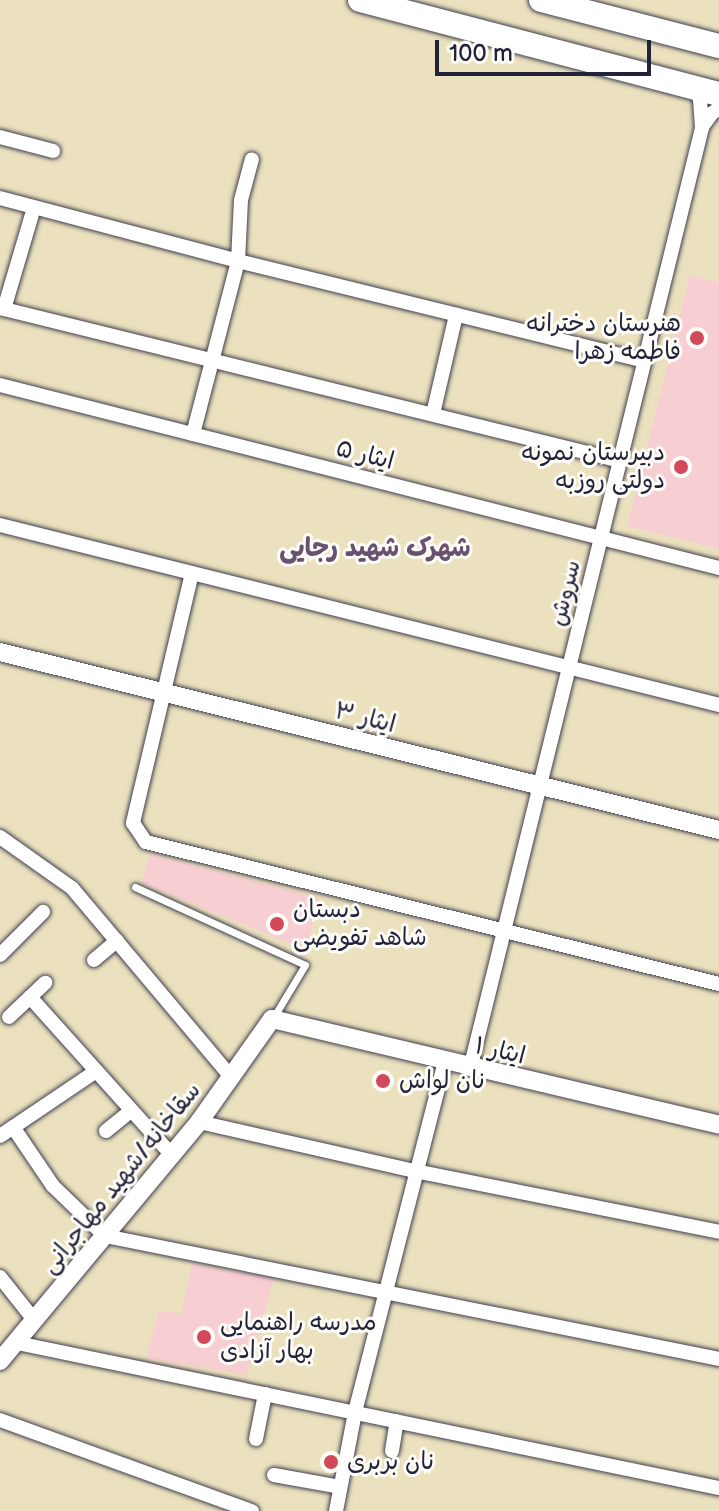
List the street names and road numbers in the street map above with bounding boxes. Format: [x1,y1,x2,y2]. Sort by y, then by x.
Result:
street label: ایثار ۵ [333,434,397,476]
street label: سروش [543,557,587,629]
street label: ایثار ۳ [331,697,399,739]
street label: ایثار ۱ [472,1031,528,1071]
street label: سقاخانه/شهید مهاجرانی [35,1076,207,1280]

